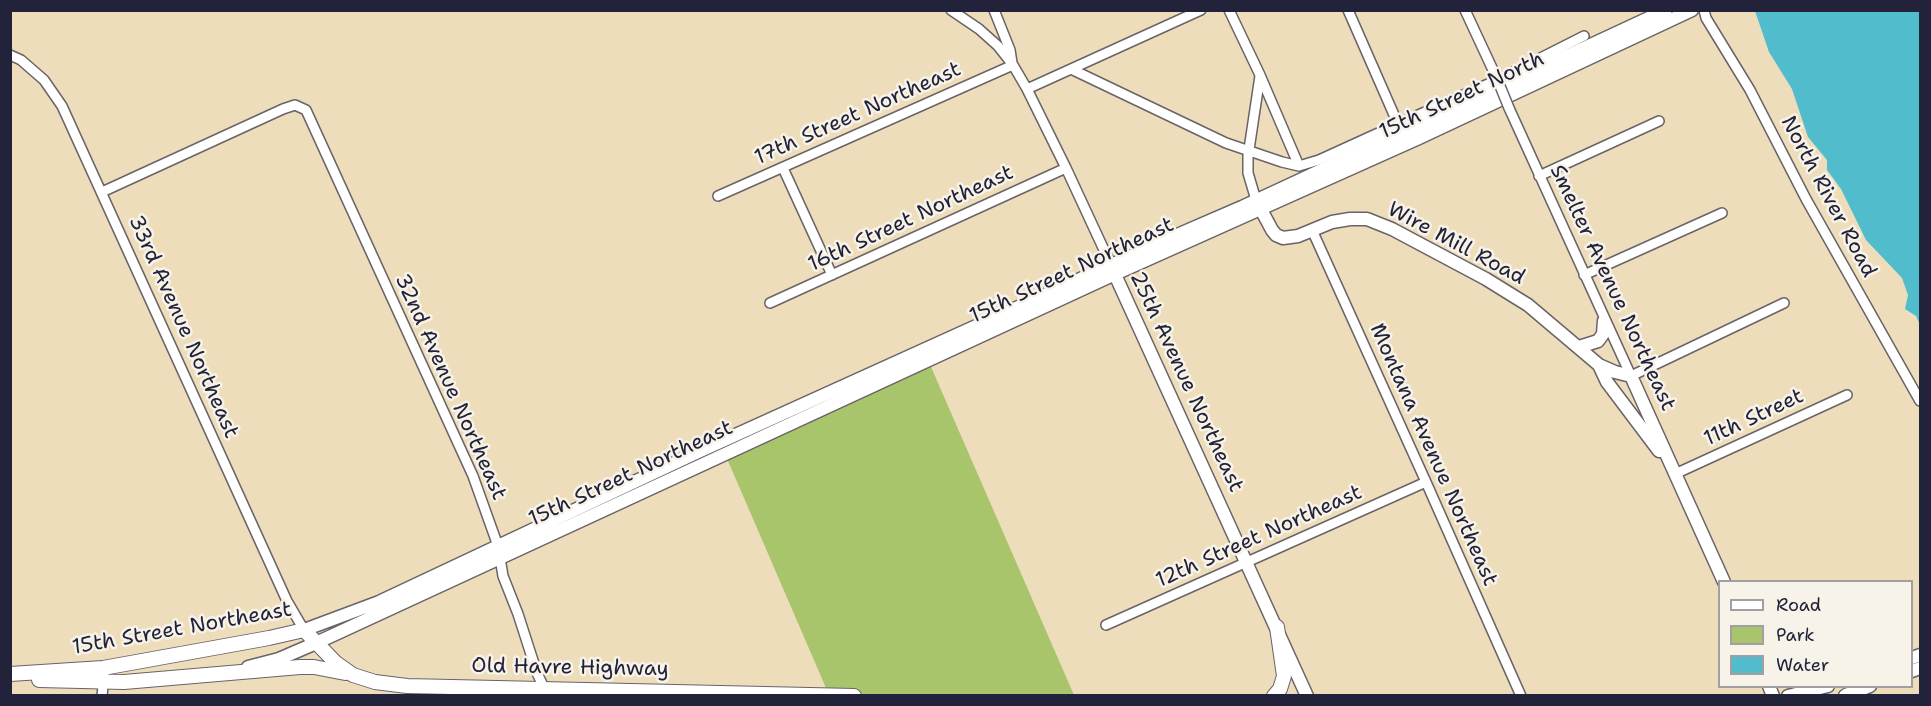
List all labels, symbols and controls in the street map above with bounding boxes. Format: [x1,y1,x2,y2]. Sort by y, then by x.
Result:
street label: 15th Street North [1376,47,1548,145]
street label: 17th Street Northeast [751,57,965,171]
street label: North River Road [1775,112,1881,282]
street label: 16th Street Northeast [804,160,1018,278]
street label: Smelter Avenue Northeast [1544,161,1680,415]
street label: Wire Mill Road [1383,197,1529,291]
street label: 33rd Avenue Northeast [122,212,244,442]
street label: 15th Street Northeast [966,213,1178,329]
street label: 25th Avenue Northeast [1124,268,1248,496]
street label: 32nd Avenue Northeast [389,270,511,504]
street label: Montana Avenue Northeast [1364,320,1502,590]
street label: 11th Street [1700,384,1808,452]
street label: 15th Street Northeast [525,416,737,532]
street label: 12th Street Northeast [1152,480,1366,594]
legend [1718,580,1913,688]
text: Road [1776,593,1821,617]
street label: 15th Street Northeast [70,597,294,661]
text: Park [1776,623,1815,647]
text: Water [1776,653,1829,677]
street label: Old Havre Highway [471,654,669,682]

